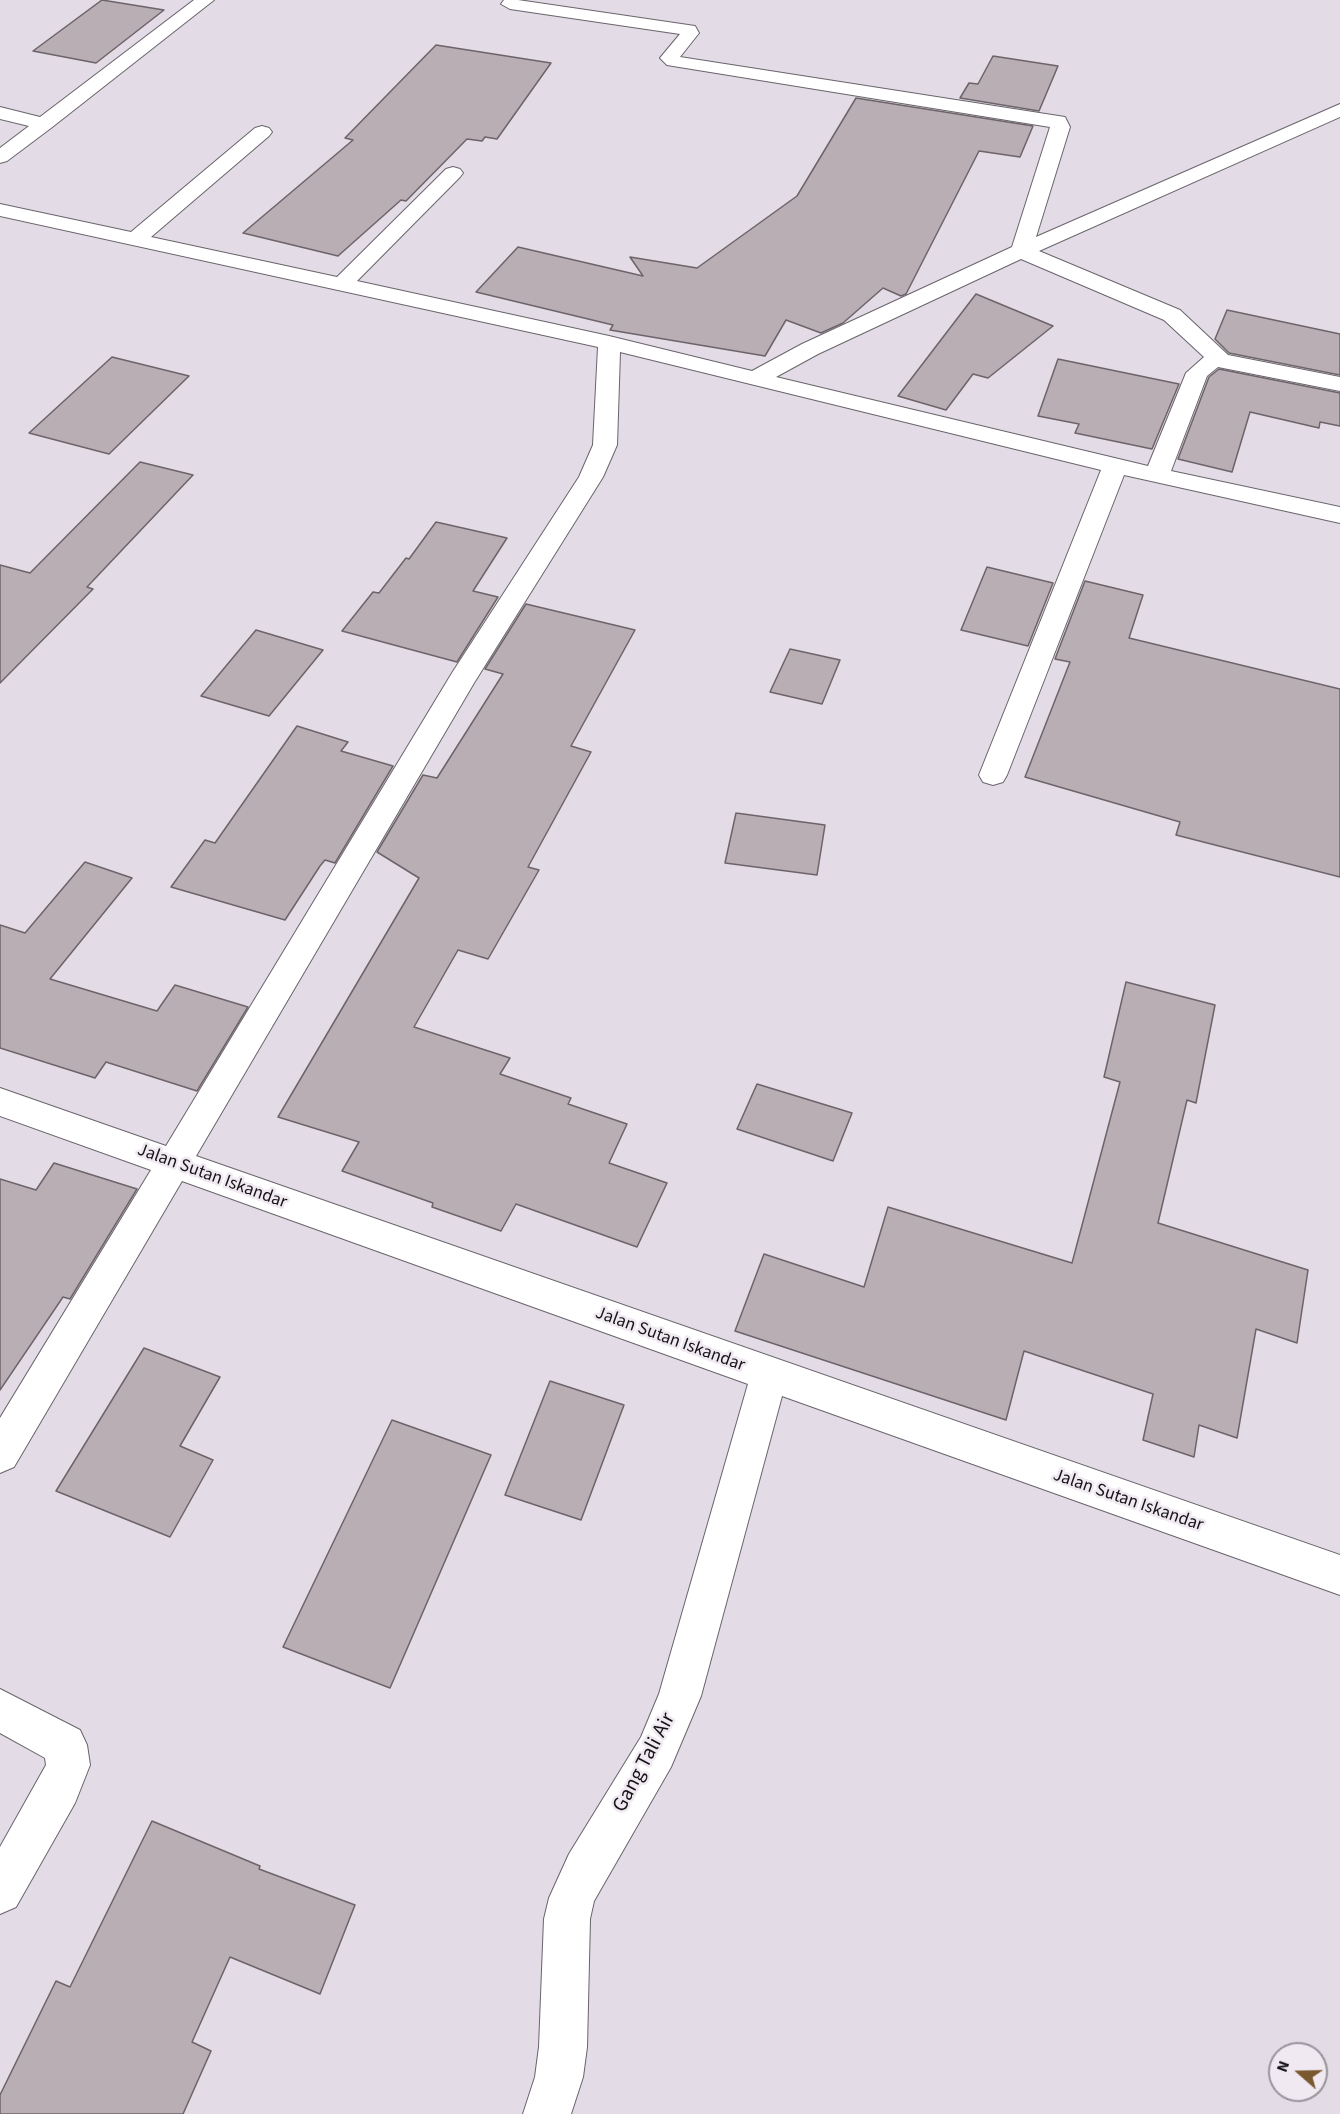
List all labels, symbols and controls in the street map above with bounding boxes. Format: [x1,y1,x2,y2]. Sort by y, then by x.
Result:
street label: Jalan Sutan Iskandar [134,1140,290,1214]
street label: Jalan Sutan Iskandar [592,1303,748,1377]
street label: Jalan Sutan Iskandar [1050,1465,1206,1537]
street label: Gang Tali Air [608,1709,682,1817]
north arrow [1268,2042,1328,2102]
text: N [1271,2058,1295,2075]

